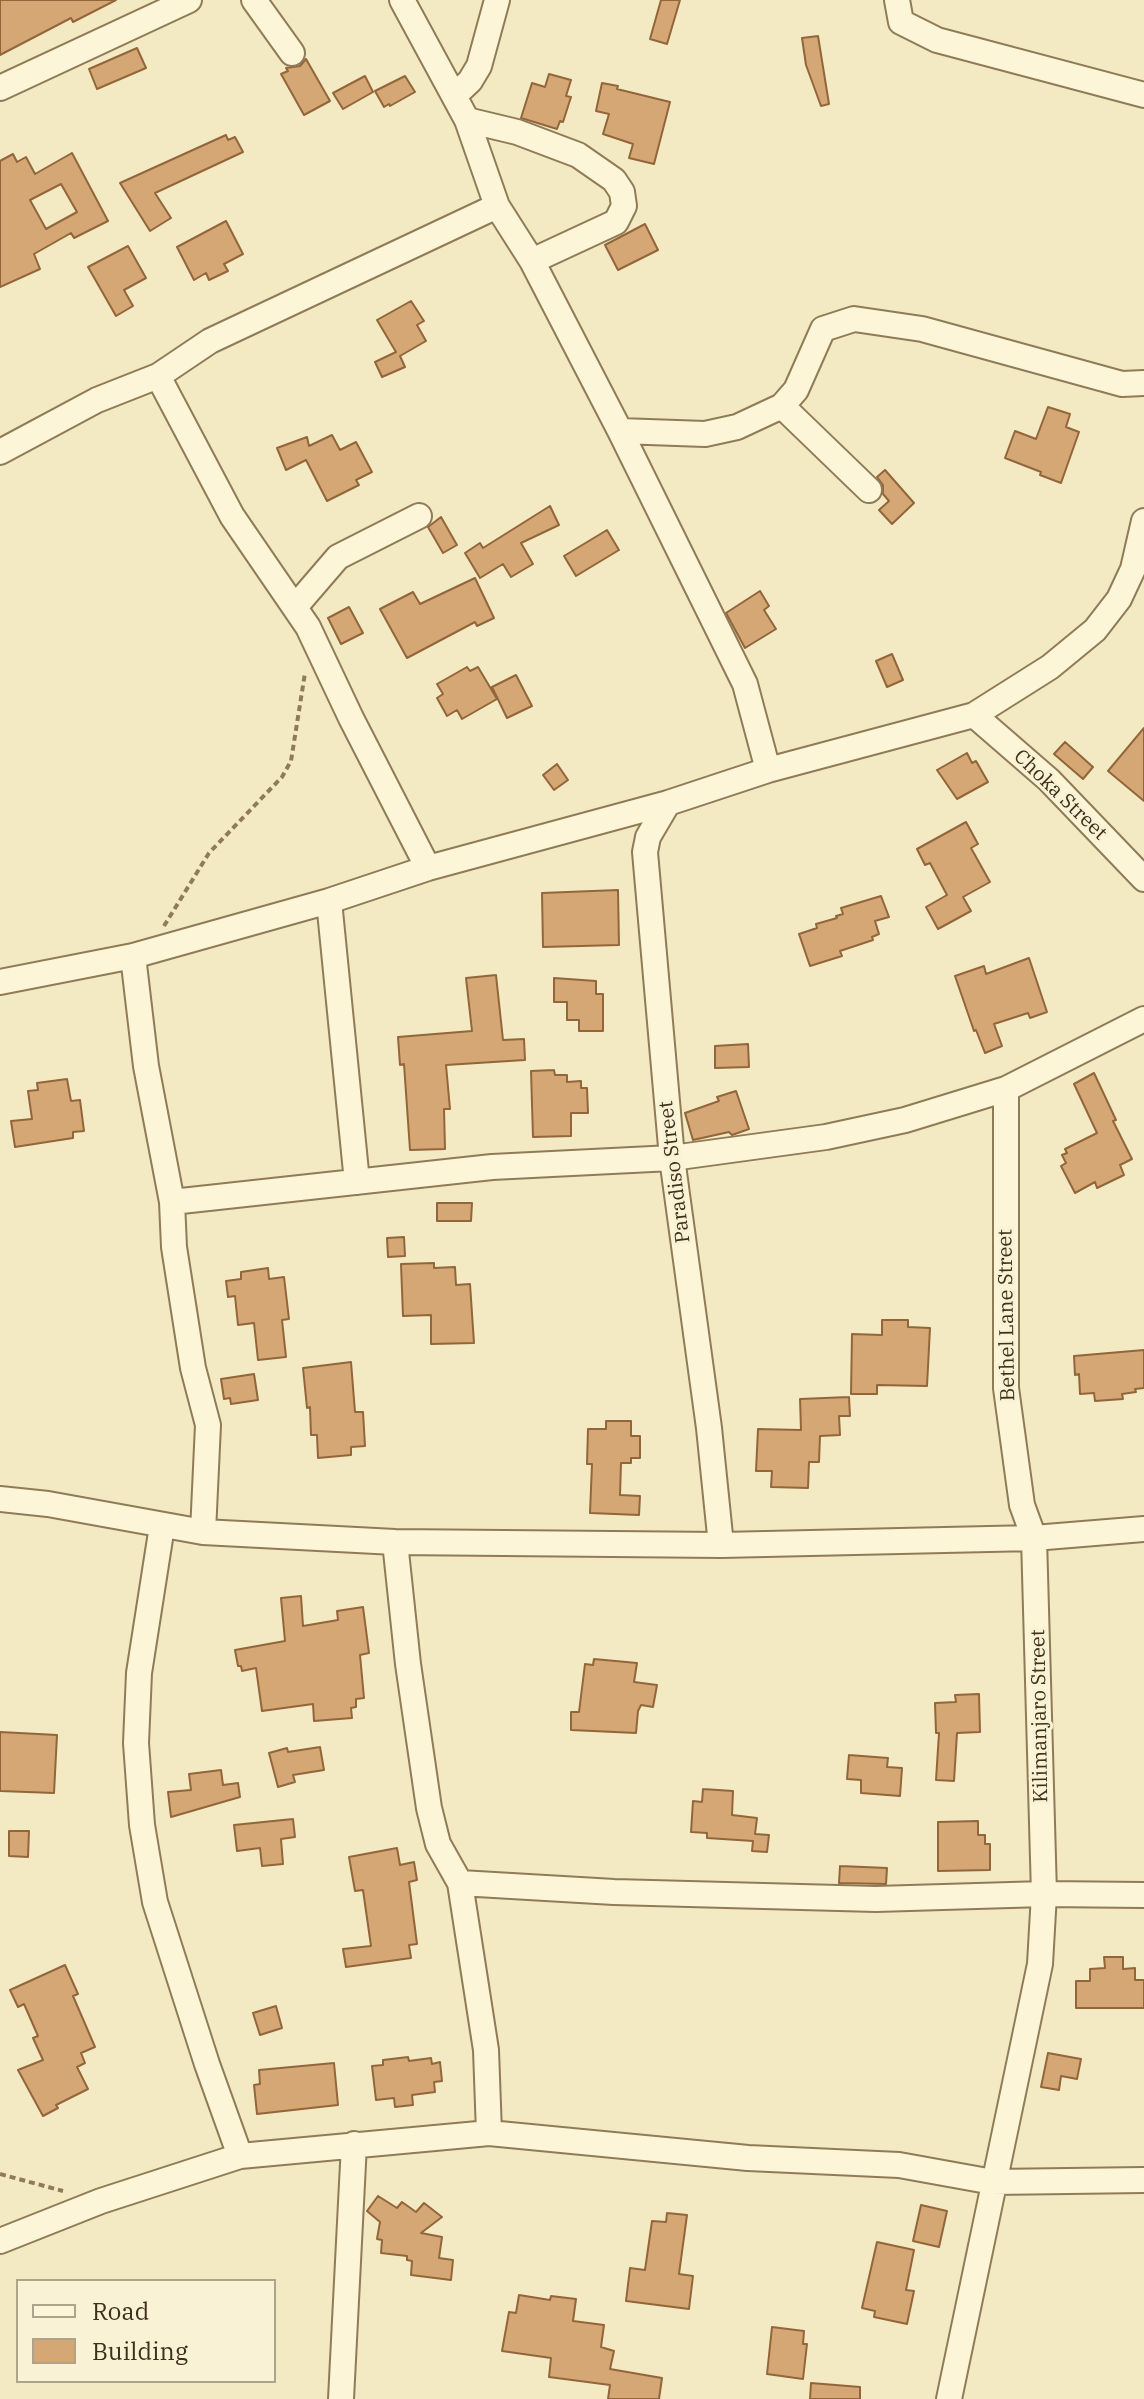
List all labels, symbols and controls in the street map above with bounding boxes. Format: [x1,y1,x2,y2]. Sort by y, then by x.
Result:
street label: Choka Street [1008,745,1112,845]
street label: Paradiso Street [654,1099,696,1245]
street label: Bethel Lane Street [993,1229,1021,1401]
street label: Kilimanjaro Street [1026,1629,1054,1803]
legend [16,2279,276,2383]
text: Road [92,2295,149,2327]
text: Building [92,2335,188,2367]

